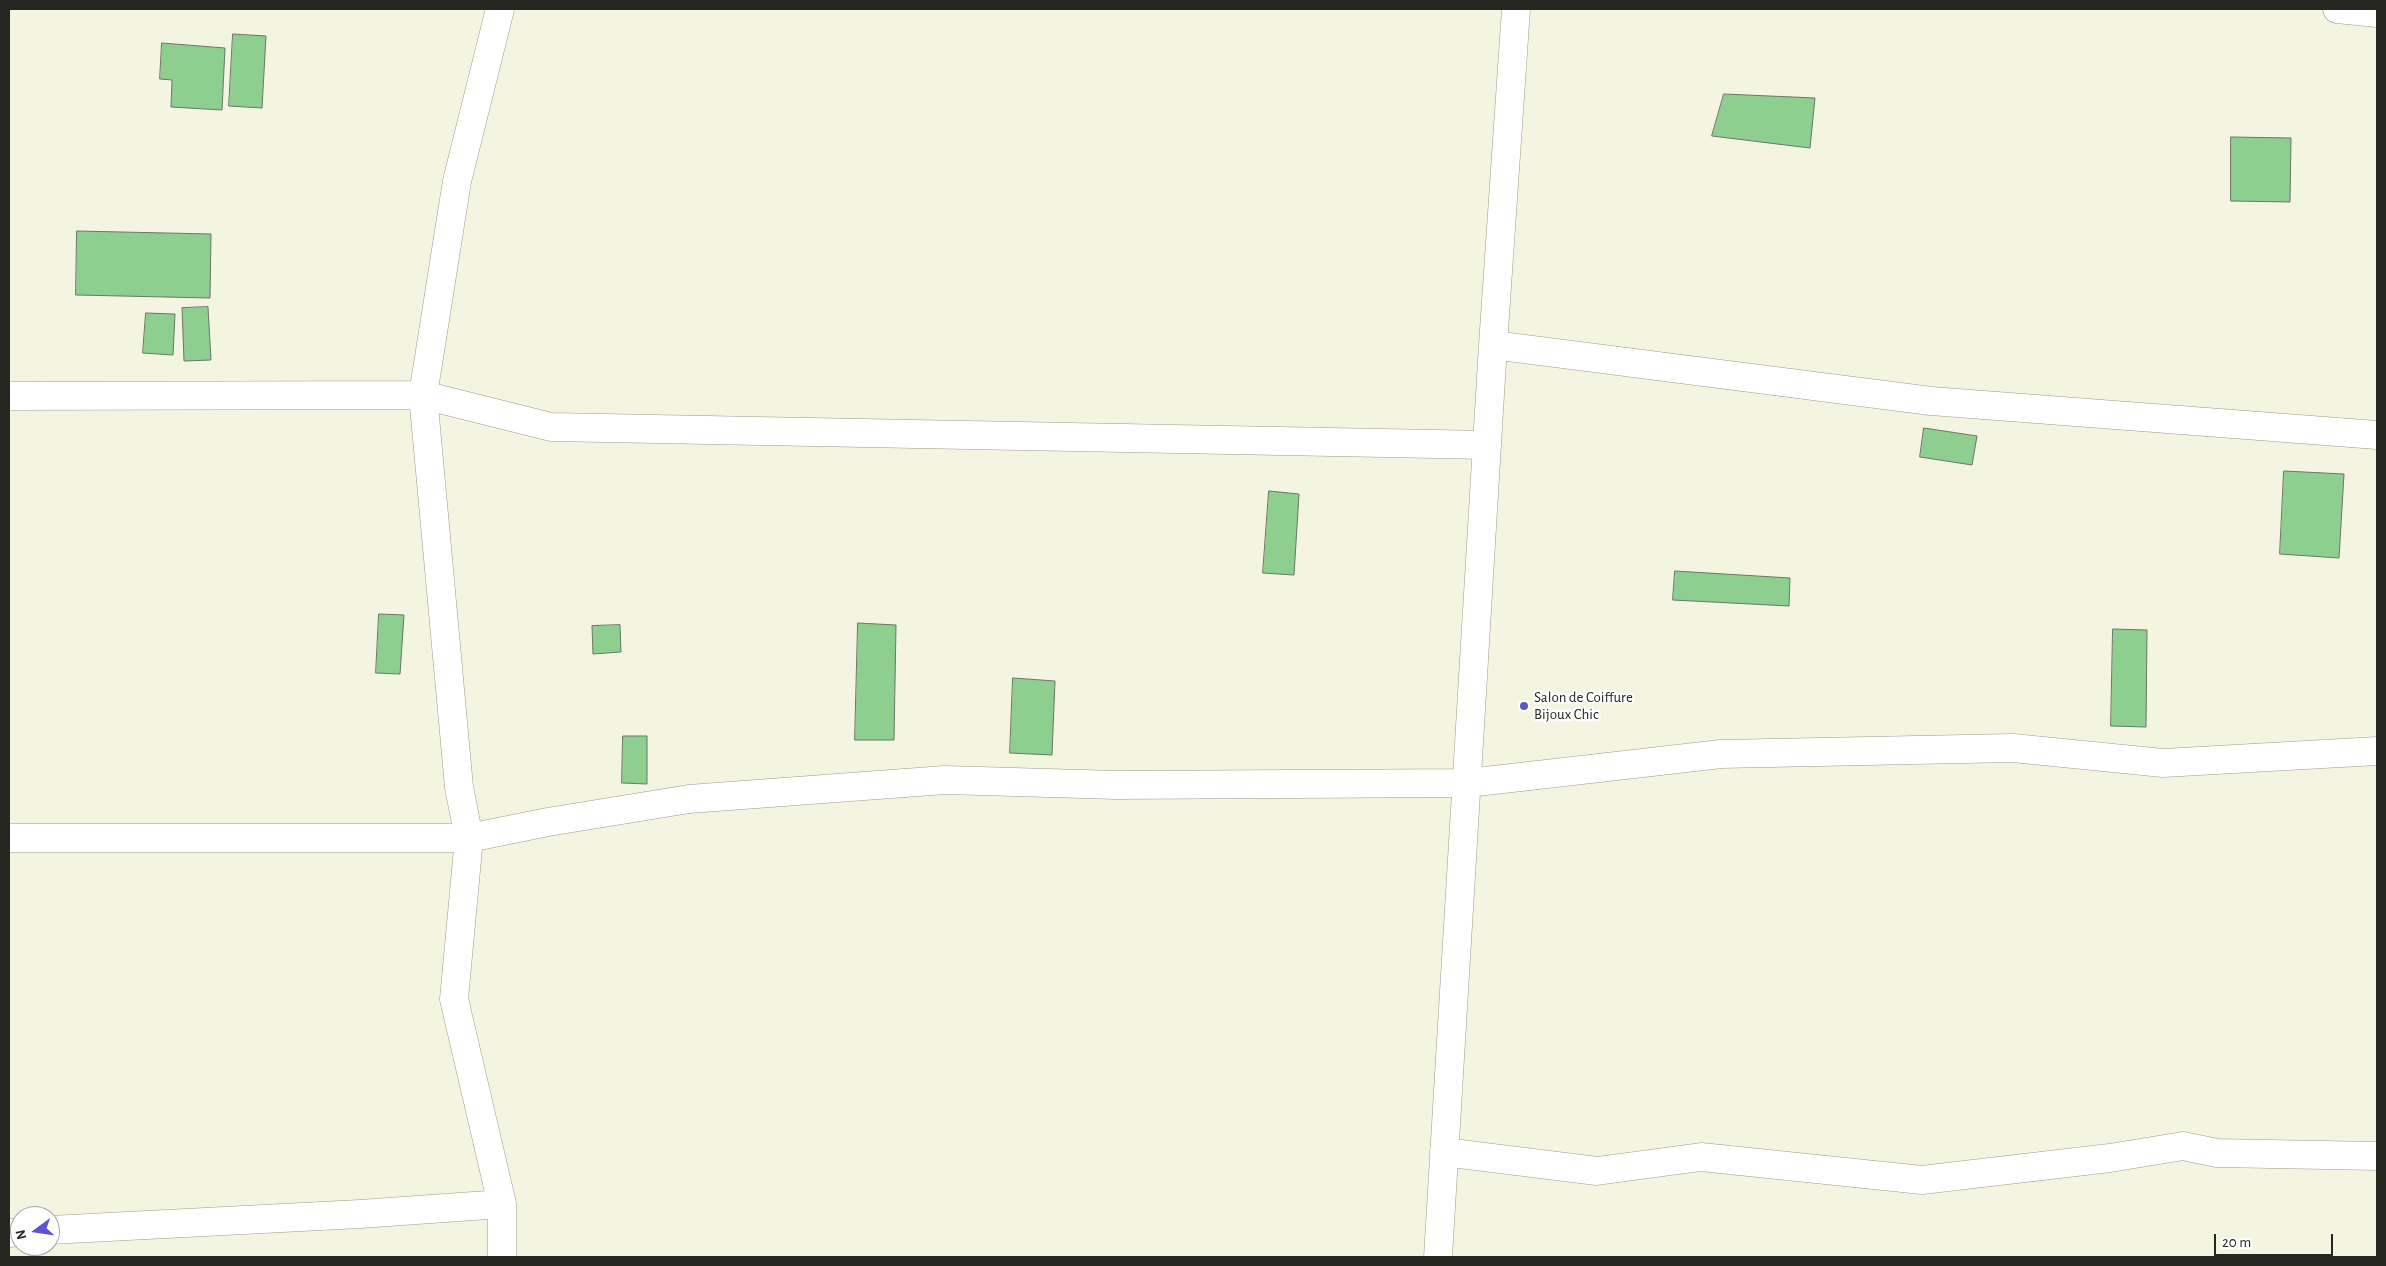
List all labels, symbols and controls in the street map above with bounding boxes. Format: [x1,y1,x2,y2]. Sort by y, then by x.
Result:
place label: Salon de Coiffure Bijoux Chic [1534,688,1633,723]
marker: Salon de Coiffure Bijoux Chic [1518,700,1530,712]
north arrow [10,1206,60,1256]
scale bar [2216,1224,2335,1256]
text: N [13,1228,29,1241]
text: 20 m [2222,1235,2251,1250]

